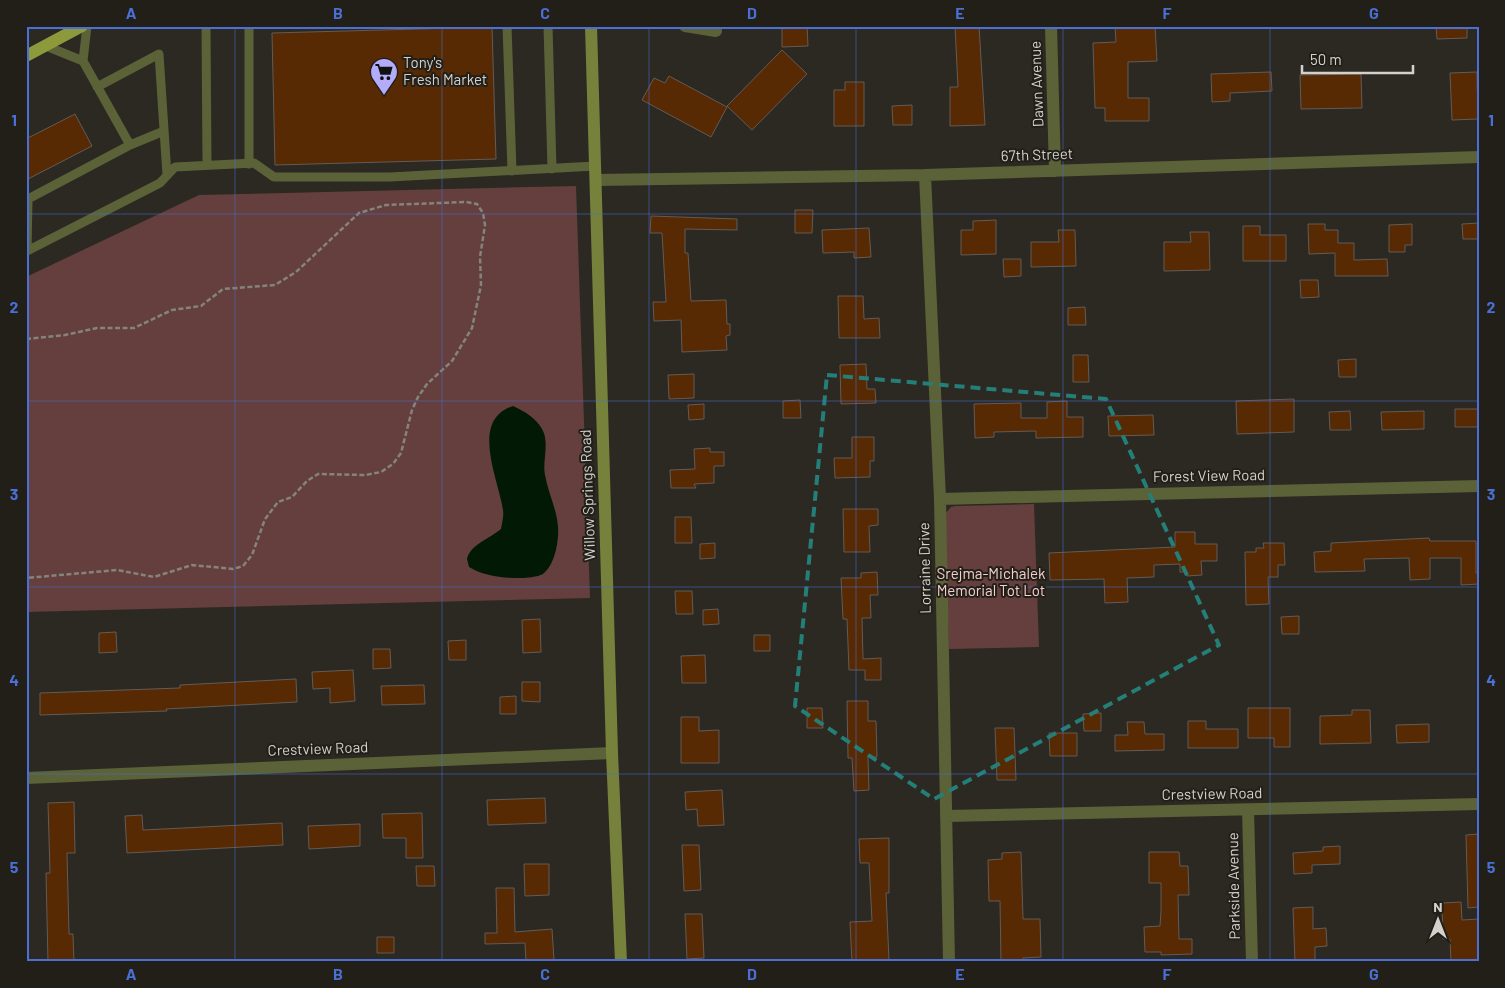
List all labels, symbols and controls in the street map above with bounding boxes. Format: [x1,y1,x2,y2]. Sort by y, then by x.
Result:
text: A [126,3,137,22]
text: B [333,3,343,22]
text: C [540,3,550,22]
text: D [747,3,757,22]
text: E [955,3,965,22]
text: F [1163,3,1172,22]
text: G [1369,3,1379,22]
street label: Dawn Avenue [1025,41,1047,127]
scale bar [1302,42,1414,74]
text: 50 m [1310,50,1342,68]
place label: Tony's Fresh Market [403,53,487,88]
supermarket icon: Tony's Fresh Market [369,57,399,96]
text: 1 [11,110,17,129]
text: 1 [1488,110,1494,129]
street label: 67th Street [1001,144,1073,164]
text: 2 [10,297,19,316]
text: 2 [1487,297,1496,316]
street label: Willow Springs Road [576,429,598,561]
street label: Forest View Road [1153,465,1265,485]
text: 3 [10,484,18,503]
text: 3 [1487,484,1495,503]
street label: Lorraine Drive [914,522,934,614]
park label: Srejma-Michalek Memorial Tot Lot [937,564,1046,599]
text: 4 [9,670,19,689]
text: 4 [1486,670,1496,689]
street label: Crestview Road [267,737,369,759]
street label: Crestview Road [1161,783,1263,803]
street label: Parkside Avenue [1223,832,1243,940]
text: 5 [10,857,19,876]
text: 5 [1487,857,1496,876]
north arrow [1412,896,1462,946]
text: N [1433,898,1443,915]
text: A [126,964,137,983]
text: B [333,964,343,983]
text: C [540,964,550,983]
text: D [747,964,757,983]
text: E [955,964,965,983]
text: F [1163,964,1172,983]
text: G [1369,964,1379,983]

